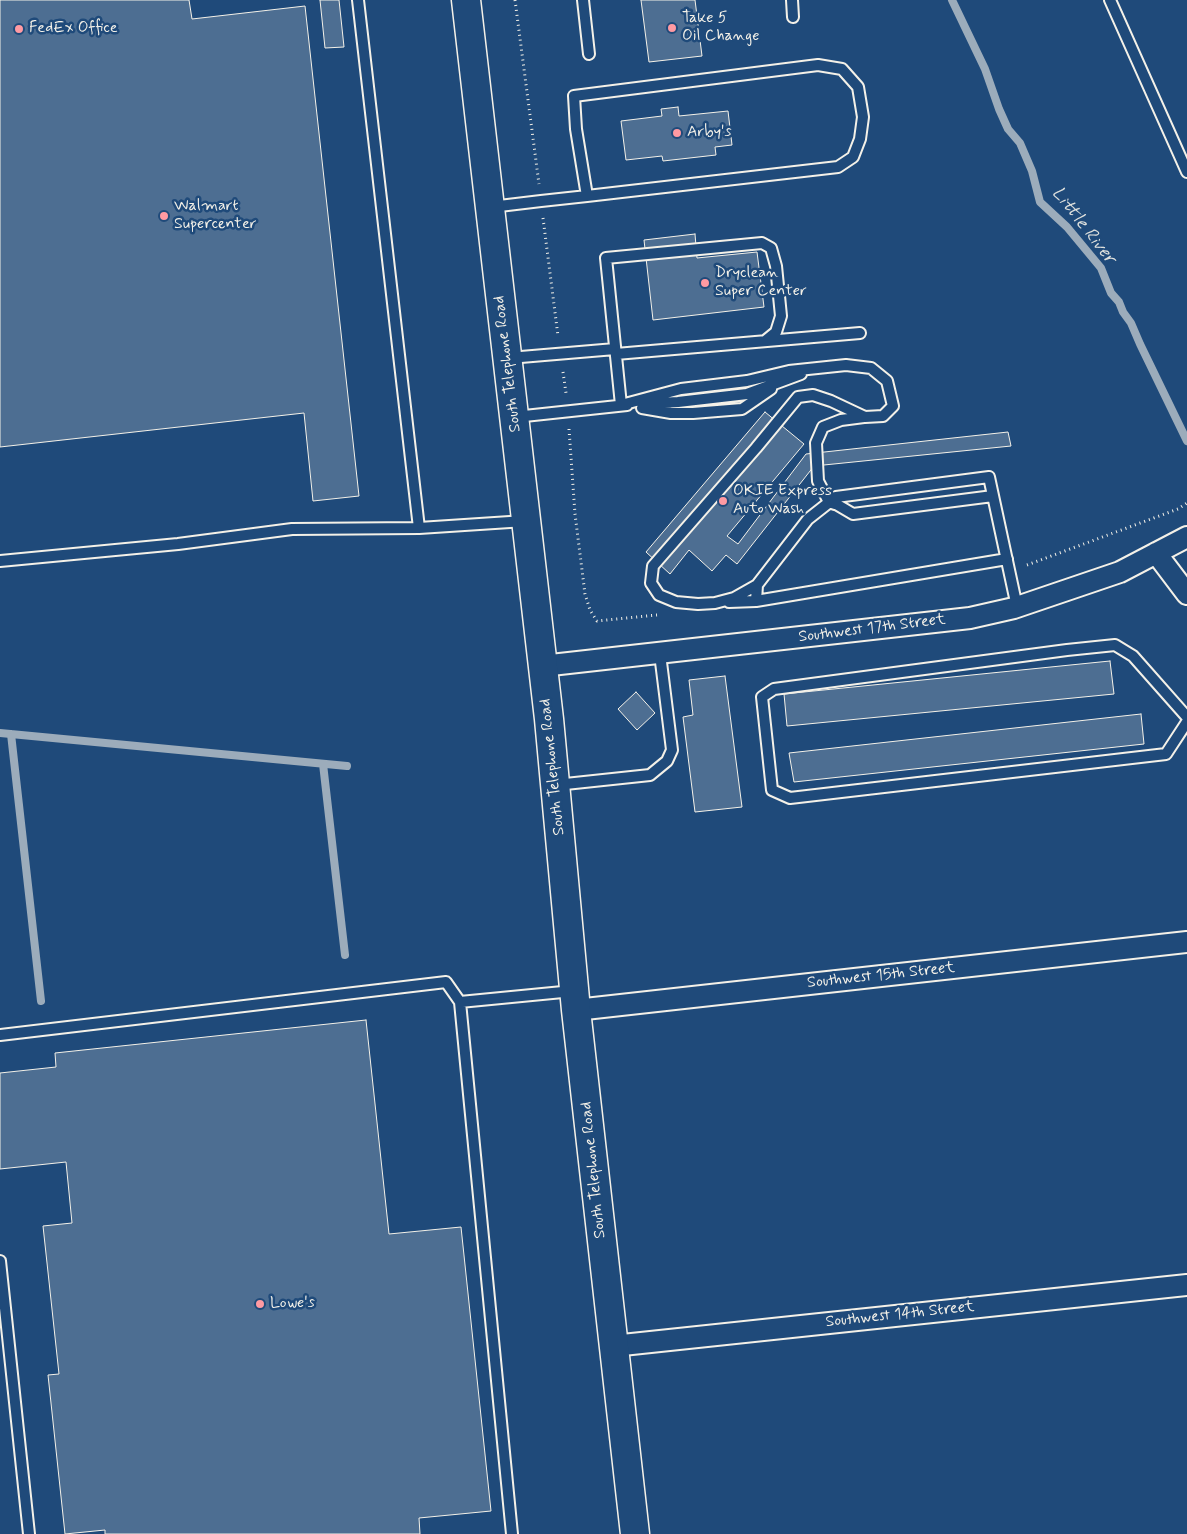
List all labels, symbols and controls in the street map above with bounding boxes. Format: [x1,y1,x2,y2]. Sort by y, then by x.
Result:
place label: Take 5 Oil Change [682,9,759,47]
place label: FedEx Office [29,19,118,39]
marker: Take 5 Oil Change [666,22,678,34]
marker: FedEx Office [13,23,25,35]
place label: Arby's [687,123,732,143]
marker: Arby's [671,127,683,139]
water label: Little River [1046,183,1120,269]
place label: Walmart Supercenter [174,197,256,235]
marker: Walmart Supercenter [158,210,170,222]
place label: Dryclean Super Center [715,264,807,302]
marker: Dryclean Super Center [699,277,711,289]
street label: South Telephone Road [490,295,526,433]
place label: OKIE Express Auto Wash [733,482,832,520]
marker: OKIE Express Auto Wash [717,495,729,507]
street label: Southwest 17th Street [797,610,947,648]
street label: South Telephone Road [536,698,570,836]
street label: Southwest 15th Street [806,959,956,993]
street label: South Telephone Road [577,1101,611,1239]
place label: Lowe's [270,1294,315,1314]
marker: Lowe's [254,1298,266,1310]
street label: Southwest 14th Street [825,1298,975,1332]

